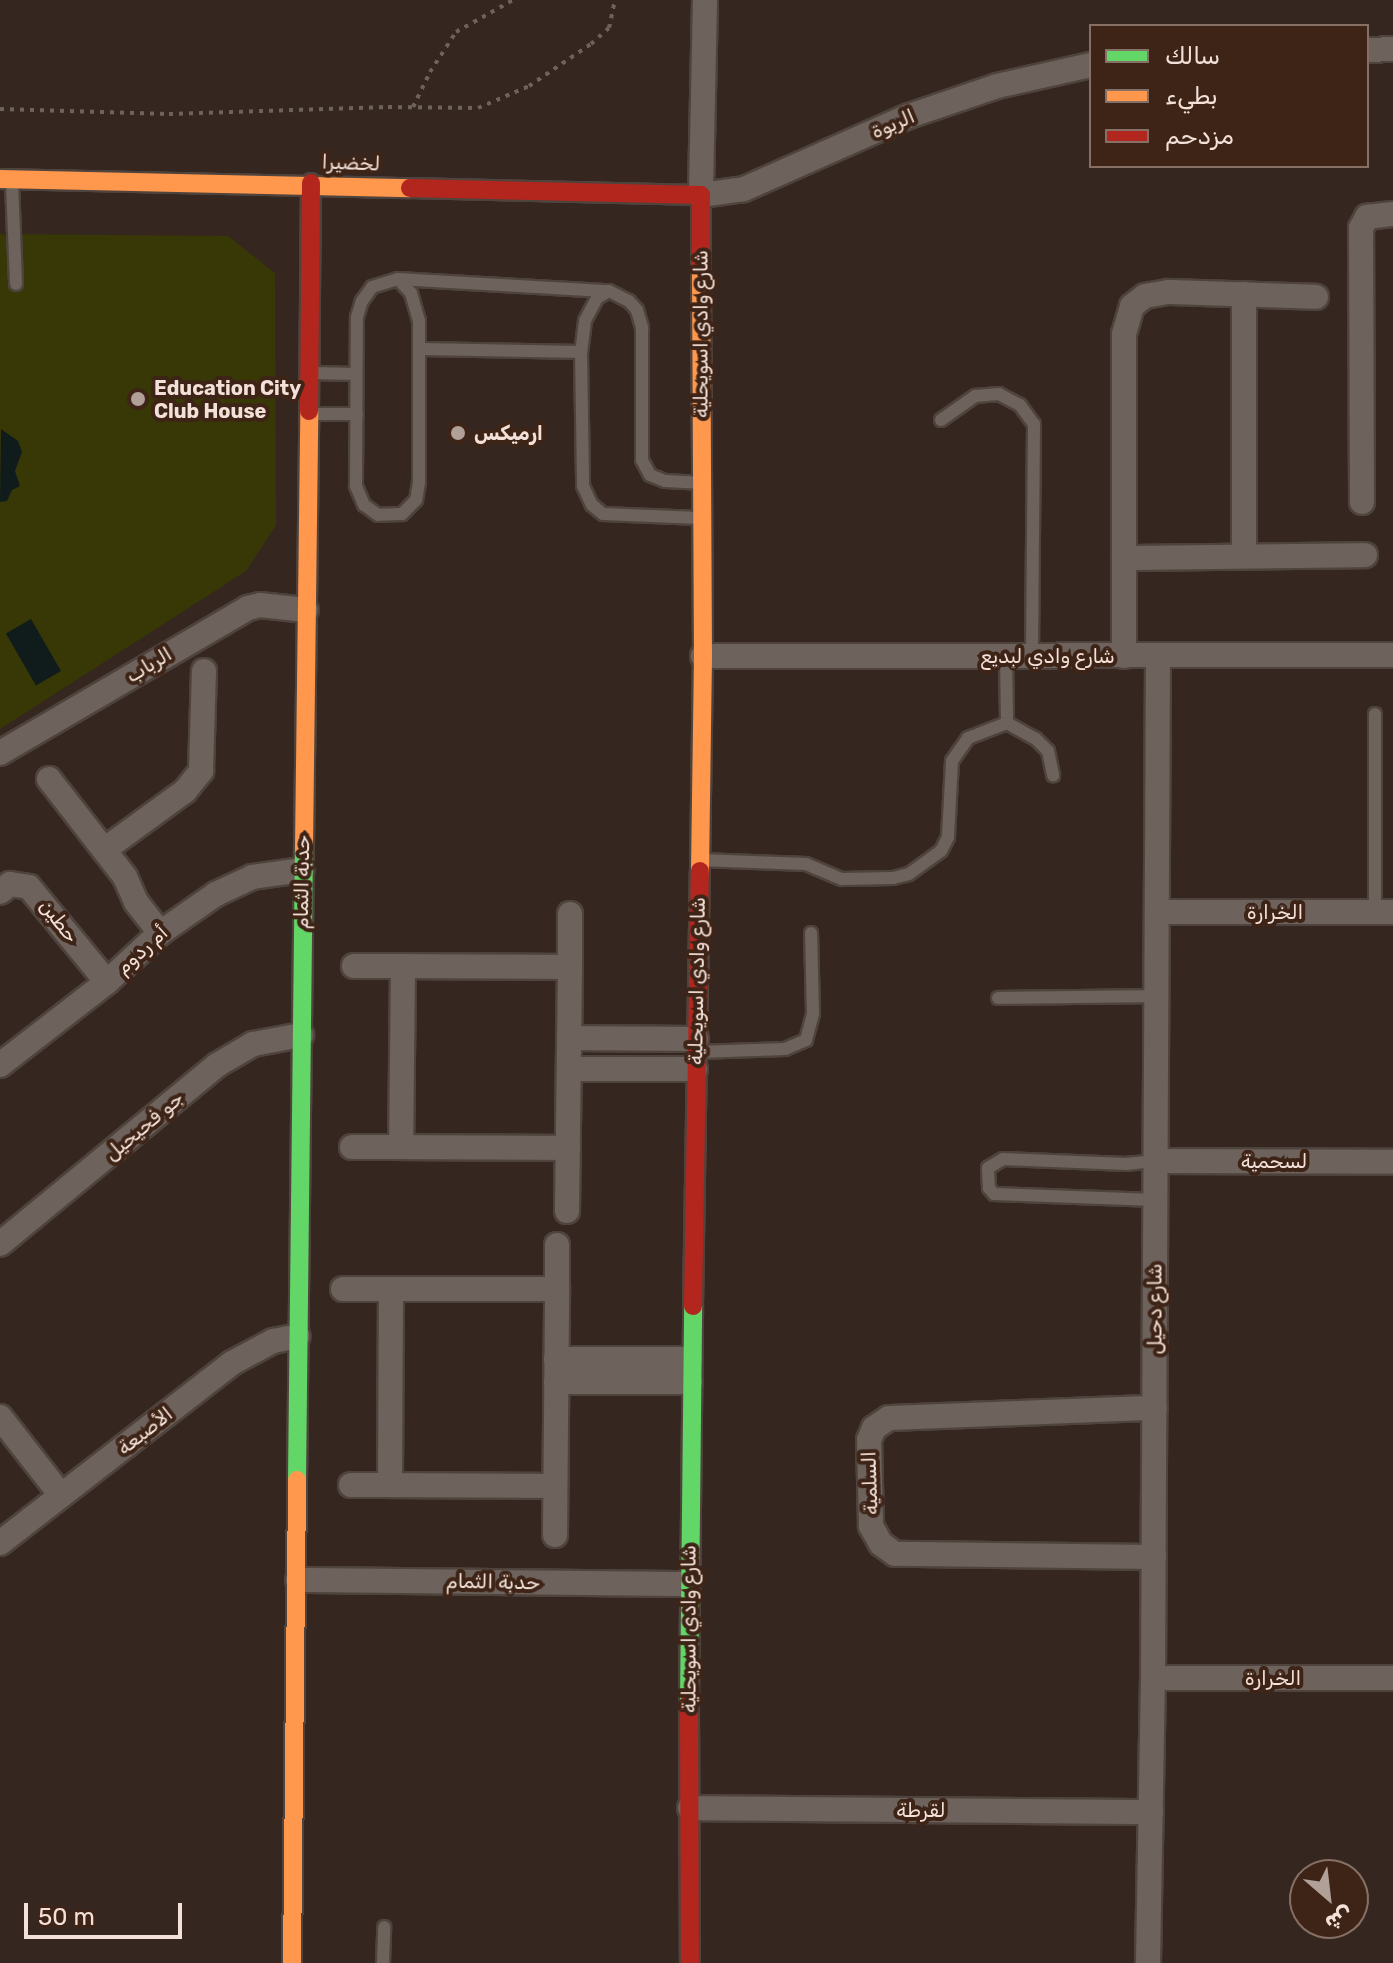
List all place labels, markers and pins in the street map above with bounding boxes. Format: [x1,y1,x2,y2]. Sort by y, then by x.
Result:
place label: Education City Club House [154,376,301,423]
marker: Education City Club House [129,390,147,408]
place label: ارميكس [474,421,543,445]
marker: ارميكس [449,424,467,442]

